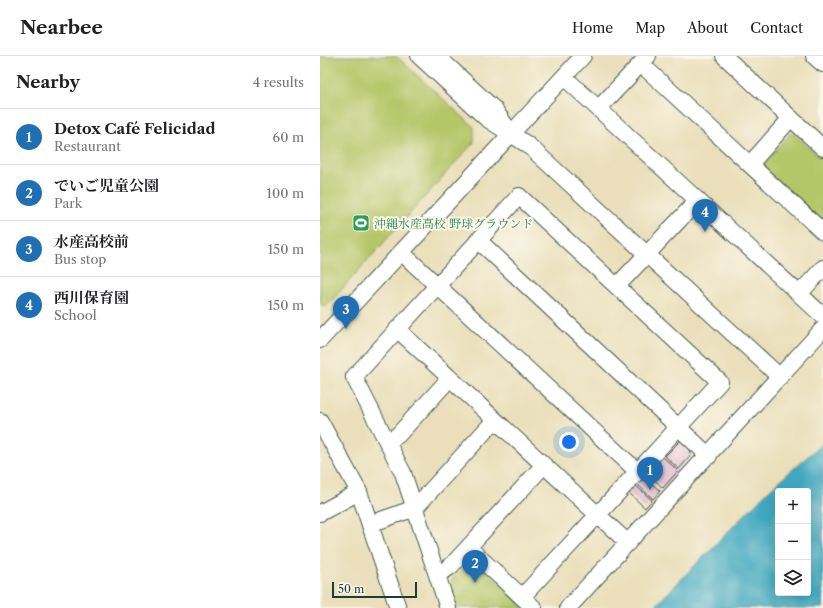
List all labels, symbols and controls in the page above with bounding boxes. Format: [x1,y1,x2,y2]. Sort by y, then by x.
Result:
text: Nearbee [20,16,103,39]
text: Home [572,19,613,37]
text: Map [635,19,665,37]
text: About [687,19,728,37]
text: Contact [750,19,803,37]
text: Nearby [16,72,80,92]
text: 4 results [253,74,304,90]
text: Detox Café Felicidad [54,119,215,138]
text: 1 [26,129,32,145]
text: 60 m [273,129,304,145]
text: Restaurant [54,138,121,154]
text: でいご児童公園 [54,176,159,195]
text: 2 [25,185,33,201]
text: 100 m [266,185,304,201]
text: Park [54,195,82,211]
pin: 4 [692,199,718,232]
sports icon: 沖縄水産高校 野球グラウンド [351,213,371,233]
place label: 沖縄水産高校 野球グラウンド [374,216,533,231]
text: 水産高校前 [54,232,129,251]
text: 3 [25,241,33,257]
text: 150 m [268,241,304,257]
text: Bus stop [54,251,106,267]
text: 西川保育園 [54,288,129,307]
pin: 3 [333,296,359,329]
text: 4 [25,297,33,313]
text: 150 m [268,297,304,313]
text: School [54,307,97,323]
your location [559,432,579,452]
pin: 1 [637,457,663,490]
map controls [775,488,811,596]
button: + [775,488,811,524]
button: − [775,524,811,560]
pin: 2 [462,550,488,583]
button: layers [775,560,811,596]
scale bar [332,580,417,599]
text: 50 m [338,582,364,596]

